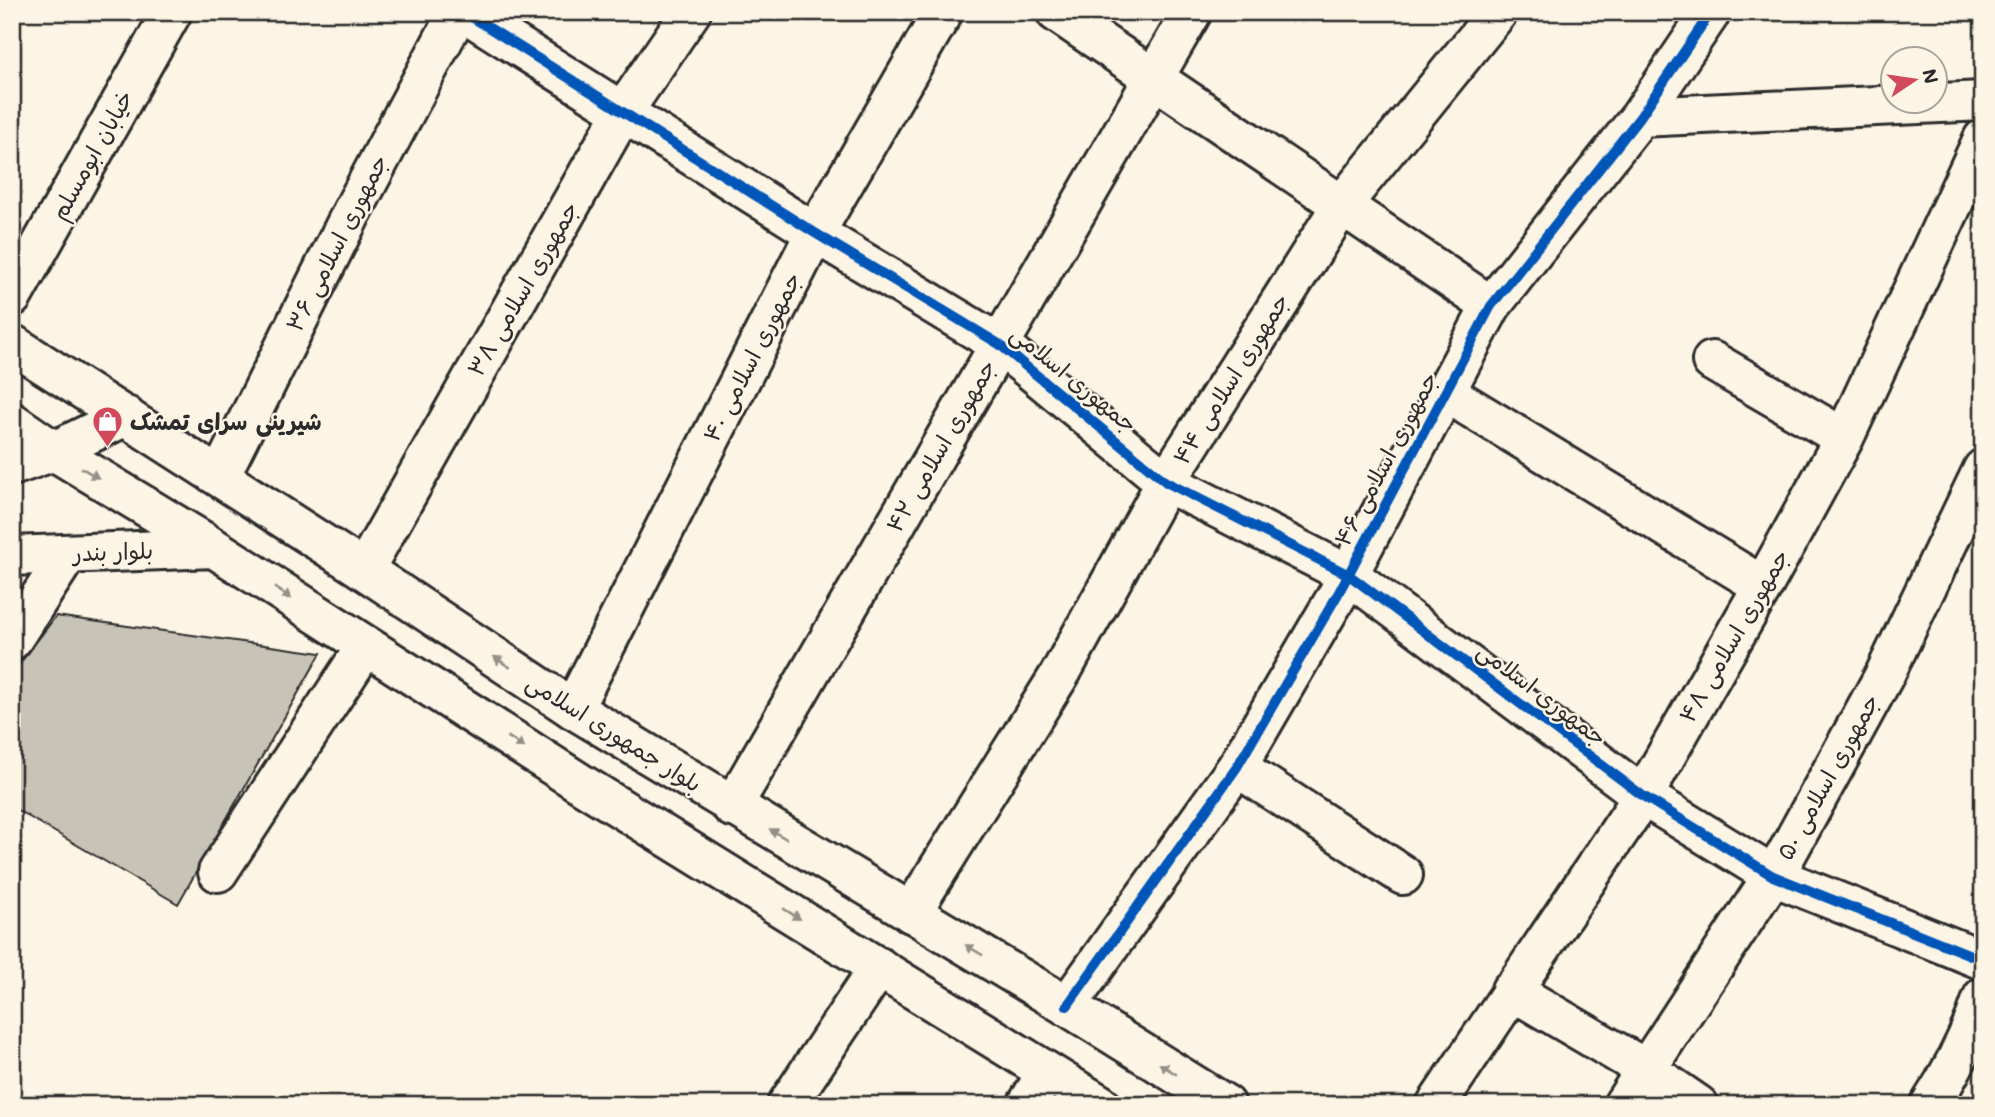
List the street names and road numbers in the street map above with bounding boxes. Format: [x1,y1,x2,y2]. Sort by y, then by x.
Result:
street label: خیابان ابومسلم [43,84,143,227]
street label: جمهوری اسلامی ۳۶ [279,149,395,337]
street label: جمهوری اسلامی ۳۸ [460,196,585,382]
street label: جمهوری اسلامی ۴۰ [695,267,808,447]
street label: جمهوری اسلامی ۴۴ [1165,287,1296,470]
street label: جمهوری اسلامی [1004,318,1144,439]
street label: جمهوری اسلامی ۴۲ [878,354,1003,538]
street label: جمهوری اسلامی ۴۶ [1327,366,1445,551]
street label: بلوار بندر [70,535,154,567]
street label: جمهوری اسلامی ۴۸ [1671,543,1796,728]
street label: جمهوری اسلامی [1471,635,1613,753]
street label: بلوار جمهوری اسلامی [521,666,708,799]
street label: جمهوری اسلامی ۵۰ [1769,688,1886,865]

